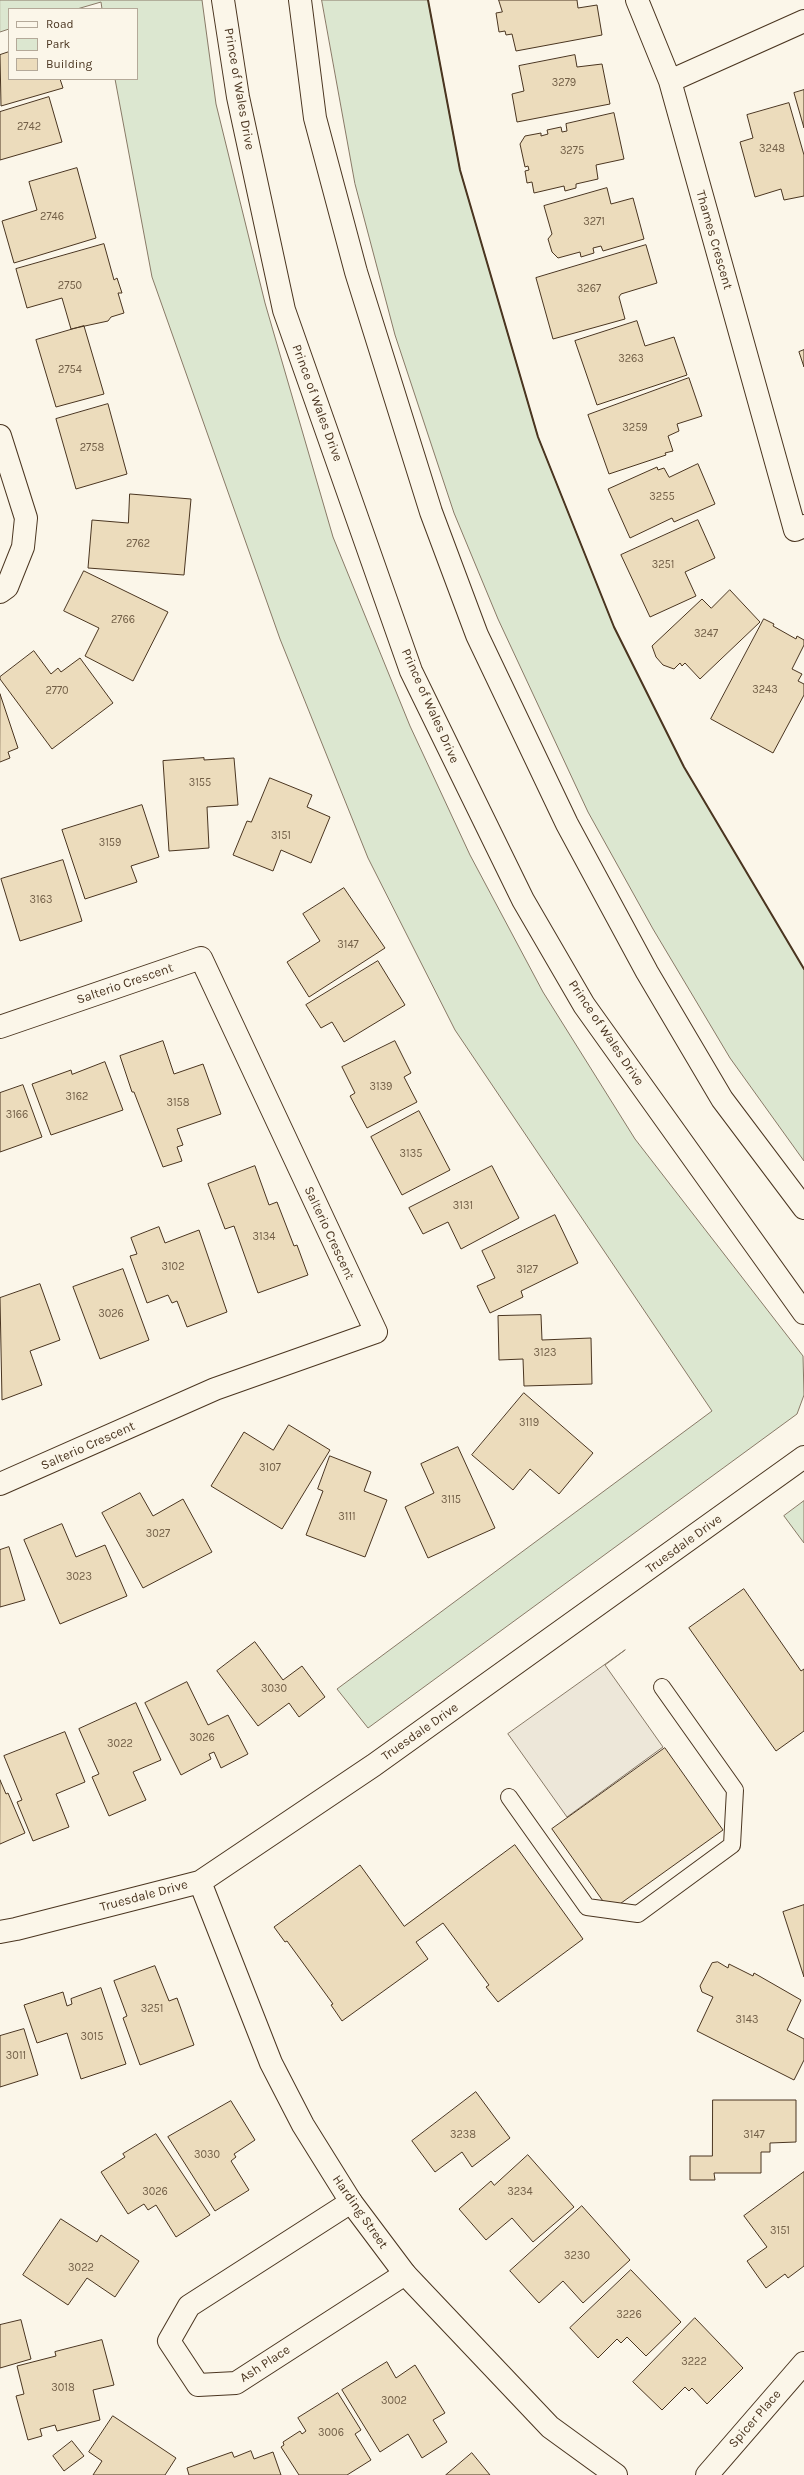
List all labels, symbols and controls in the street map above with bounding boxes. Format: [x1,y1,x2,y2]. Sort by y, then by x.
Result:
legend [8,8,138,80]
text: Road [46,17,74,31]
street label: Prince of Wales Drive [221,27,257,151]
text: Park [46,37,70,51]
text: Building [46,57,92,71]
house number: 3279 [552,76,576,90]
house number: 2742 [17,120,41,134]
house number: 3248 [759,142,785,156]
house number: 3275 [560,144,584,158]
street label: Thames Crescent [692,189,736,291]
house number: 2746 [40,210,64,224]
house number: 3271 [583,215,605,229]
house number: 2750 [58,279,82,293]
house number: 3267 [577,282,601,296]
street label: Prince of Wales Drive [289,342,345,464]
house number: 3263 [618,352,644,366]
house number: 2754 [58,363,82,377]
house number: 3259 [622,421,648,435]
house number: 2758 [80,441,104,455]
house number: 3255 [649,490,675,504]
house number: 2762 [126,537,150,551]
house number: 3251 [652,558,674,572]
house number: 2766 [111,613,135,627]
house number: 3247 [694,627,718,641]
street label: Prince of Wales Drive [398,646,462,766]
house number: 3243 [752,683,778,697]
house number: 2770 [45,684,69,698]
house number: 3155 [189,776,211,790]
house number: 3151 [271,829,291,843]
house number: 3159 [99,836,121,850]
house number: 3163 [30,893,52,907]
house number: 3147 [337,938,359,952]
street label: Salterio Crescent [75,960,175,1008]
street label: Prince of Wales Drive [565,977,647,1089]
house number: 3139 [369,1080,393,1094]
house number: 3162 [66,1090,88,1104]
house number: 3158 [166,1096,190,1110]
house number: 3166 [6,1108,28,1122]
house number: 3135 [400,1147,422,1161]
street label: Salterio Crescent [301,1184,357,1282]
house number: 3131 [453,1199,473,1213]
house number: 3134 [253,1230,275,1244]
house number: 3102 [161,1260,185,1274]
house number: 3127 [516,1263,538,1277]
house number: 3026 [98,1307,124,1321]
house number: 3123 [533,1346,557,1360]
house number: 3119 [519,1416,539,1430]
street label: Salterio Crescent [39,1418,137,1474]
house number: 3107 [259,1461,281,1475]
house number: 3115 [441,1493,461,1507]
house number: 3111 [338,1510,356,1524]
street label: Truesdale Drive [643,1511,725,1577]
house number: 3027 [146,1527,170,1541]
house number: 3023 [66,1570,92,1584]
house number: 3030 [261,1682,287,1696]
street label: Truesdale Drive [379,1700,461,1764]
house number: 3026 [189,1731,215,1745]
house number: 3022 [107,1737,133,1751]
street label: Truesdale Drive [98,1877,190,1915]
house number: 3251 [141,2002,163,2016]
house number: 3143 [736,2013,758,2027]
house number: 3015 [81,2030,103,2044]
house number: 3011 [6,2049,26,2063]
house number: 3238 [450,2128,476,2142]
house number: 3147 [743,2128,765,2142]
house number: 3030 [194,2148,220,2162]
street label: Harding Street [329,2172,391,2252]
house number: 3026 [142,2185,168,2199]
house number: 3234 [507,2185,533,2199]
house number: 3151 [770,2224,790,2238]
house number: 3230 [564,2249,590,2263]
house number: 3022 [68,2261,94,2275]
house number: 3226 [616,2308,642,2322]
street label: Ash Place [237,2342,293,2386]
house number: 3222 [681,2355,707,2369]
house number: 3018 [51,2381,75,2395]
street label: Spicer Place [726,2387,784,2451]
house number: 3002 [381,2394,407,2408]
house number: 3006 [318,2426,344,2440]

